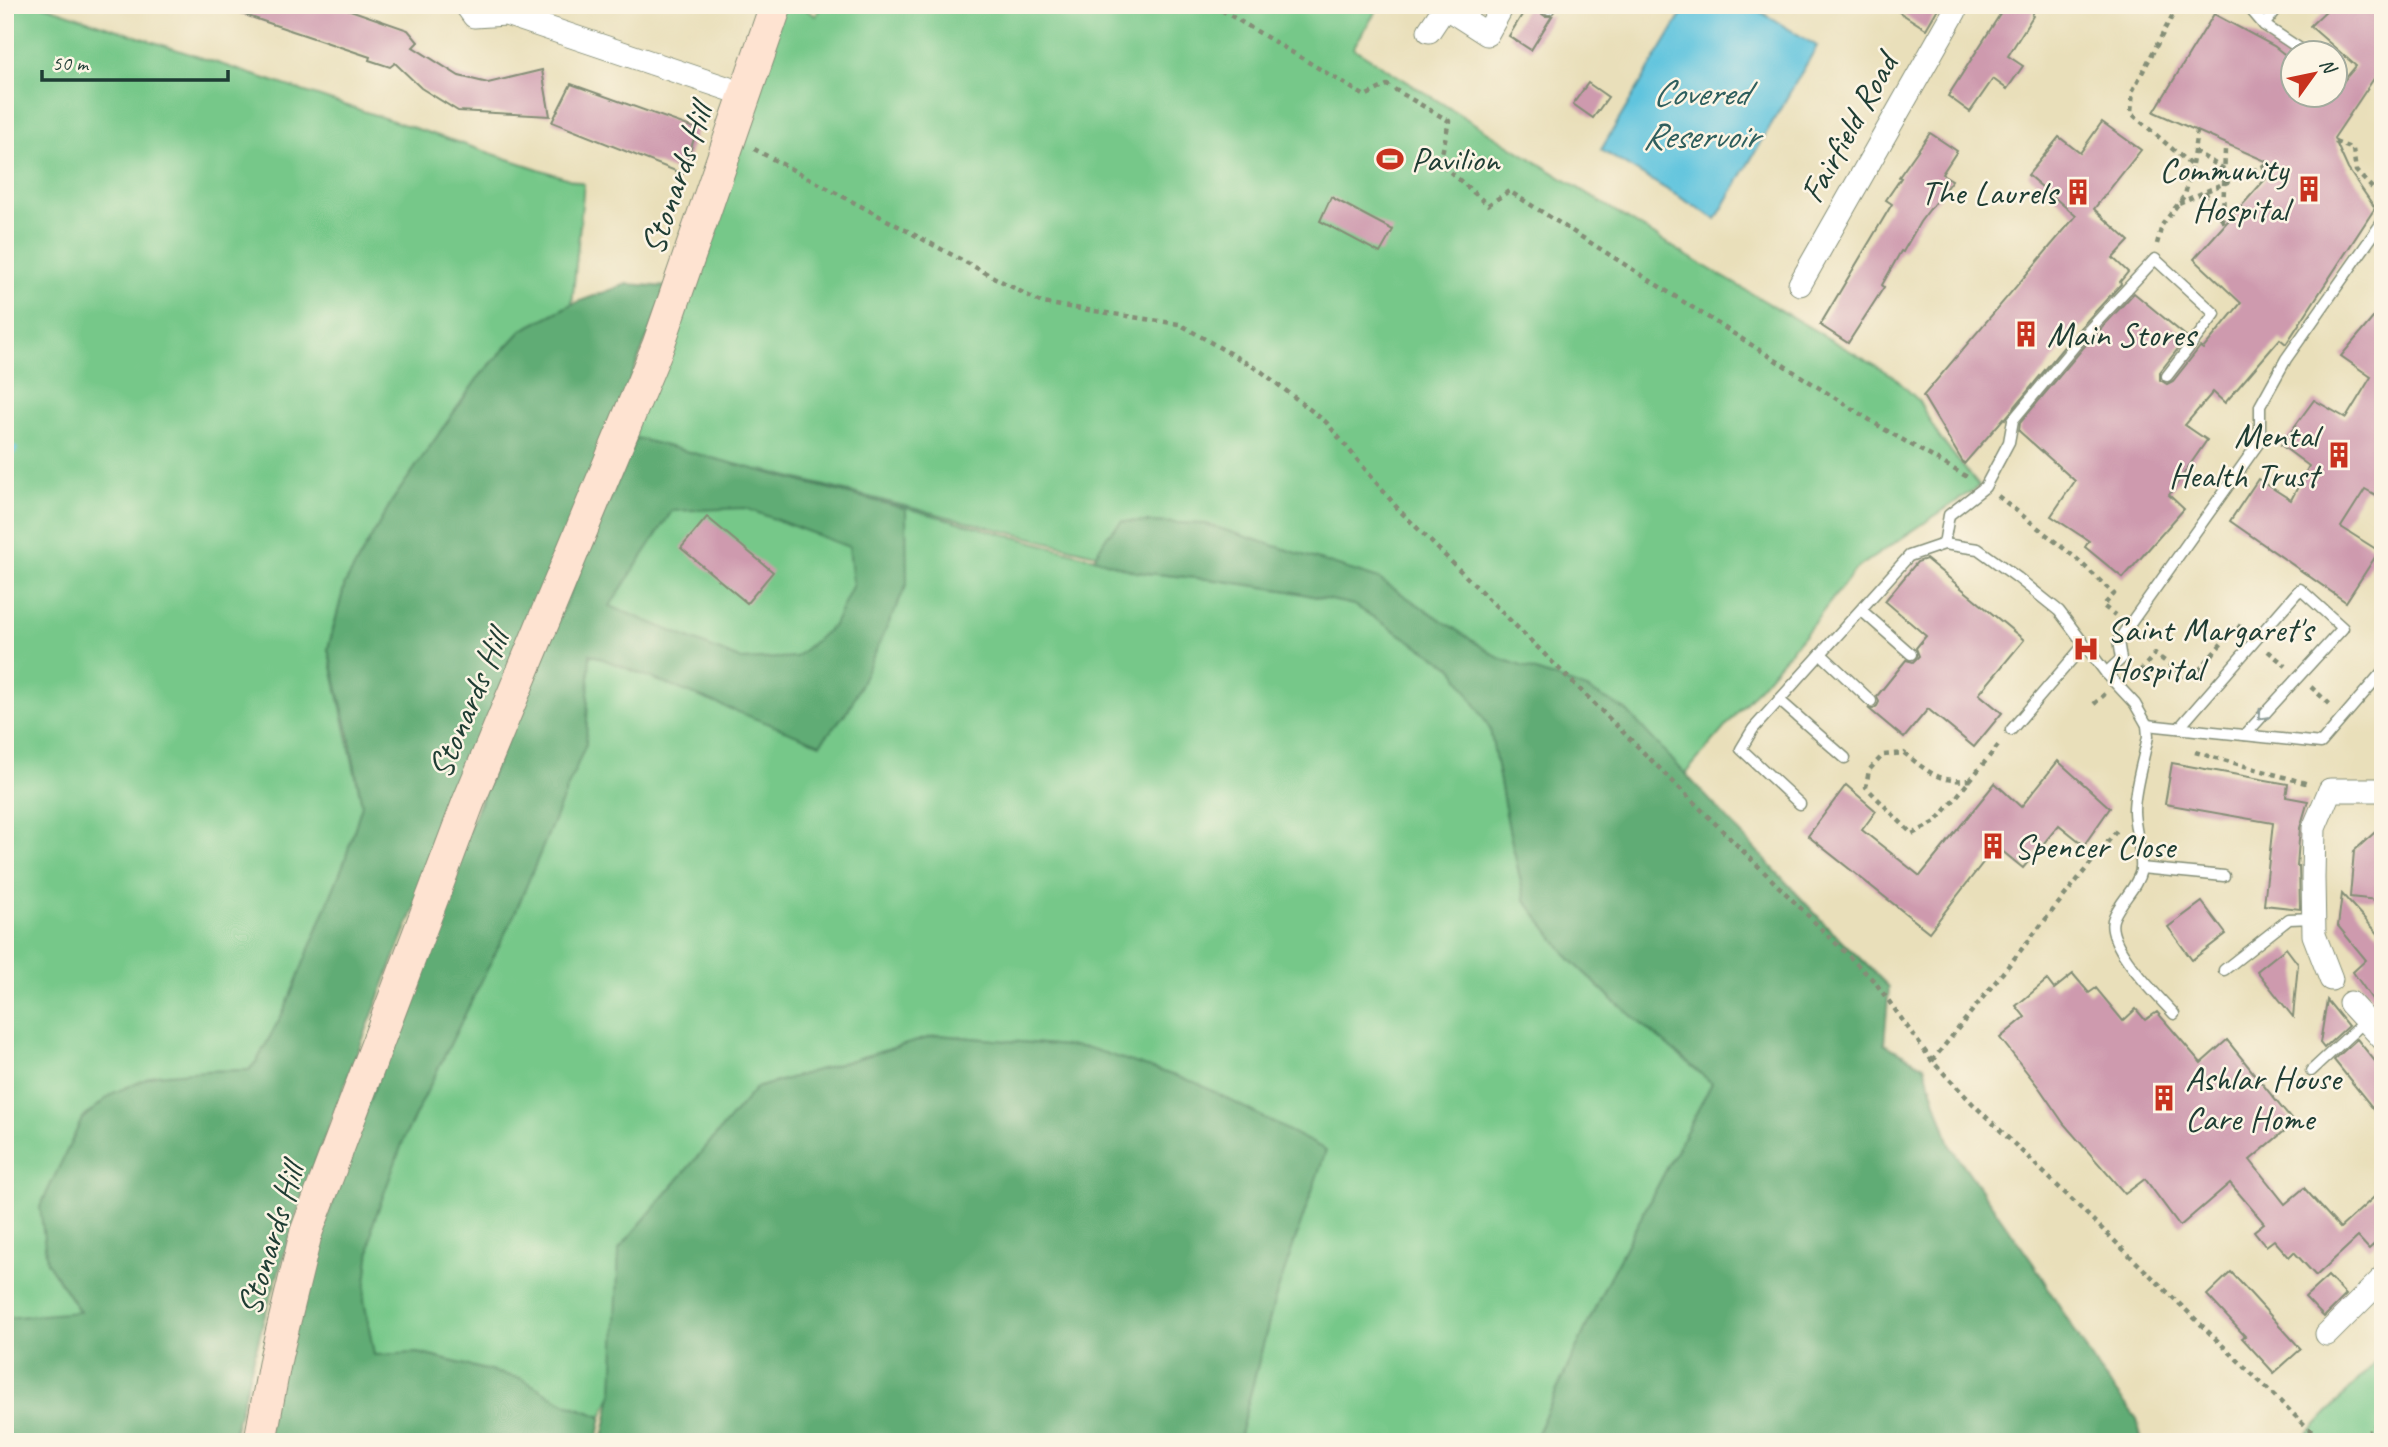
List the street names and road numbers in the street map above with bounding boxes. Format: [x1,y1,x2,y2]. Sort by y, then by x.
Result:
street label: Fairfield Road [1789,41,1910,211]
street label: Stonards Hill [630,92,725,260]
street label: Stonards Hill [417,618,522,785]
street label: Stonards Hill [226,1152,317,1320]

